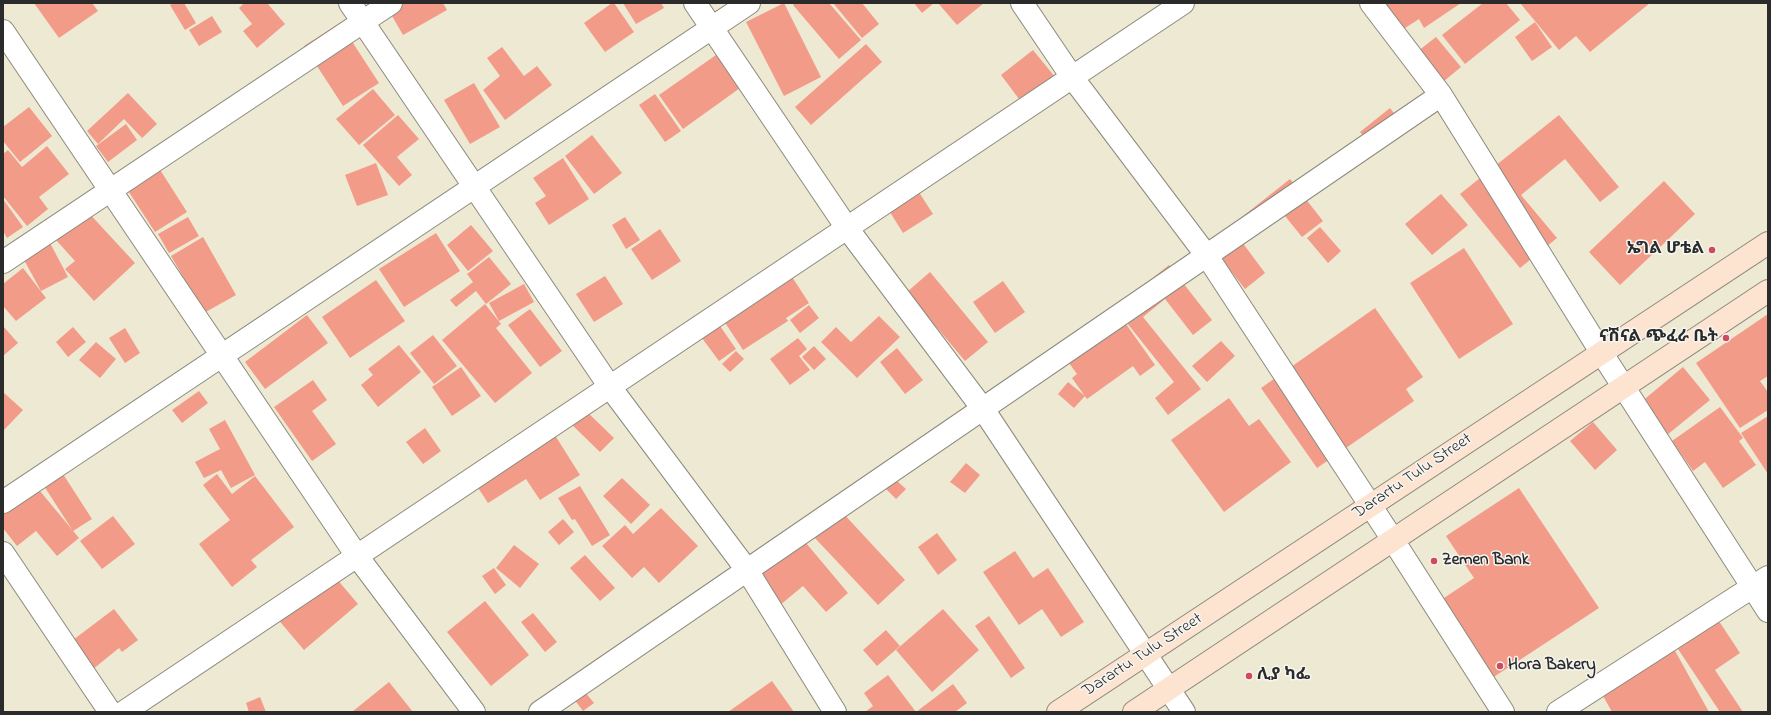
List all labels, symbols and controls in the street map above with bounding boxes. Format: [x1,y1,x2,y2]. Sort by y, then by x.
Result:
place label: ኤግል ሆቴል [1627,240,1704,260]
marker: ኤግል ሆቴል [1707,245,1717,255]
place label: ናሽናል ጭፈራ ቤት [1599,328,1718,348]
marker: ናሽናል ጭፈራ ቤት [1721,333,1731,343]
street label: Darartu Tulu Street [1350,430,1476,524]
place label: Zemen Bank [1442,551,1529,571]
marker: Zemen Bank [1429,556,1439,566]
street label: Darartu Tulu Street [1079,610,1207,702]
place label: Hora Bakery [1508,656,1596,676]
marker: Hora Bakery [1495,661,1505,671]
place label: ሊያ ካፌ [1257,666,1310,686]
marker: ሊያ ካፌ [1244,671,1254,681]

